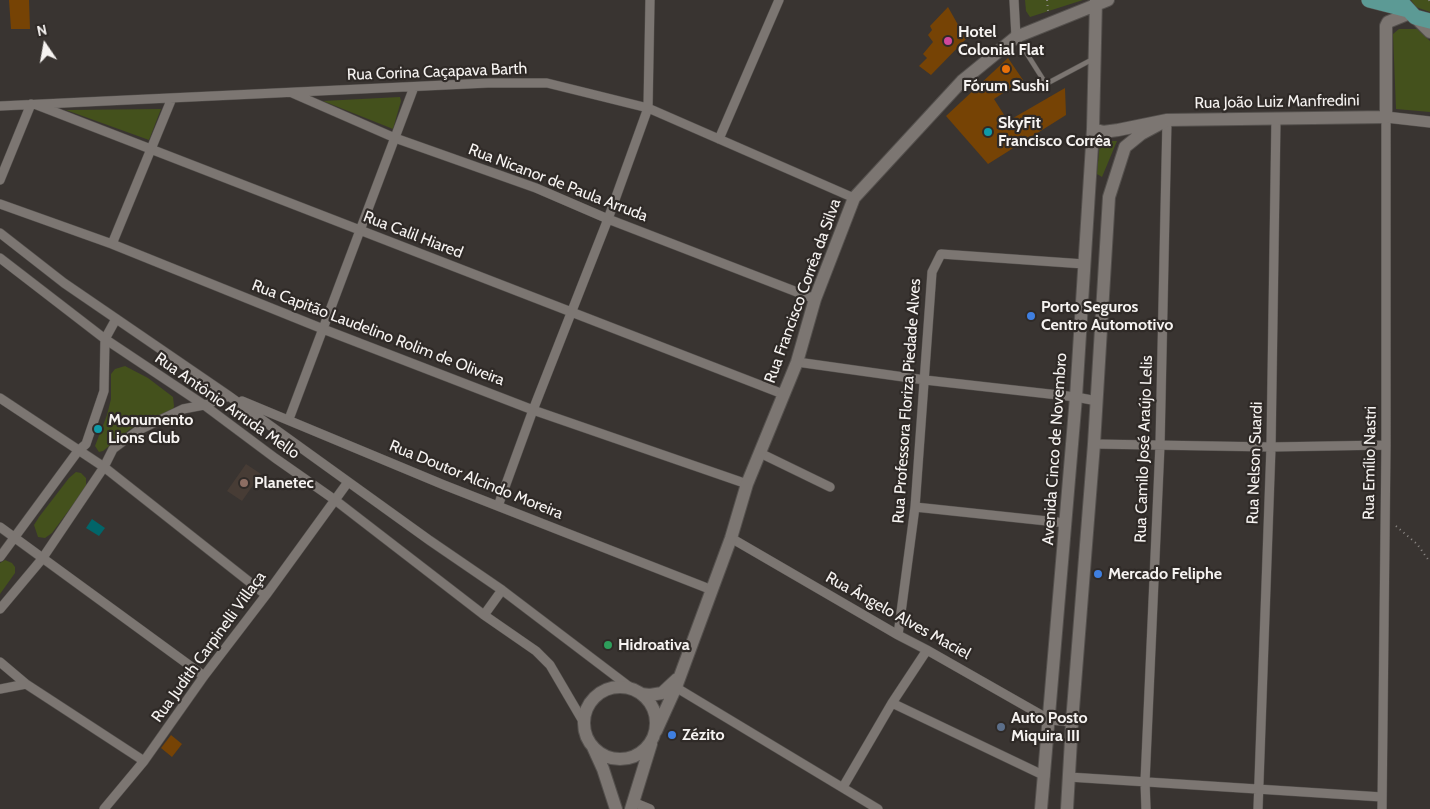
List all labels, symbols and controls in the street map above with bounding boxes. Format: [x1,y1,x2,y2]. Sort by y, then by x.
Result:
north arrow [20,20,70,70]
text: N [35,20,49,40]
place label: Hotel Colonial Flat [958,22,1044,60]
marker: Hotel Colonial Flat [942,35,954,47]
street label: Rua Corina Caçapava Barth [347,59,527,85]
marker: Fórum Sushi [1000,63,1012,75]
place label: Fórum Sushi [963,76,1049,96]
street label: Rua João Luiz Manfredini [1194,91,1360,113]
place label: SkyFit Francisco Corrêa [998,113,1111,151]
marker: SkyFit Francisco Corrêa [982,126,994,138]
street label: Rua Nicanor de Paula Arruda [466,140,650,226]
street label: Rua Francisco Corrêa da Silva [761,196,845,386]
street label: Rua Calil Hiared [360,207,466,263]
street label: Rua Capitão Laudelino Rolim de Oliveira [249,276,507,390]
street label: Rua Professora Floriza Piedade Alves [889,278,925,524]
place label: Porto Seguros Centro Automotivo [1041,297,1173,335]
marker: Porto Seguros Centro Automotivo [1025,310,1037,322]
street label: Rua Antônio Arruda Mello [151,349,303,463]
street label: Avenida Cinco de Novembro [1039,352,1071,546]
street label: Rua Camilo José Araújo Lelis [1131,355,1157,543]
street label: Rua Nelson Suardi [1243,401,1267,525]
street label: Rua Emílio Nastri [1359,406,1381,520]
place label: Monumento Lions Club [108,410,193,448]
marker: Monumento Lions Club [92,423,104,435]
street label: Rua Doutor Alcindo Moreira [386,436,566,524]
place label: Planetec [254,473,314,493]
marker: Planetec [238,477,250,489]
place label: Mercado Feliphe [1108,564,1222,584]
street label: Rua Judith Carpinelli Villaça [148,568,270,726]
street label: Rua Ângelo Alves Maciel [822,568,974,664]
marker: Mercado Feliphe [1092,568,1104,580]
place label: Hidroativa [618,635,690,655]
marker: Hidroativa [602,639,614,651]
place label: Auto Posto Miquira III [1011,708,1088,746]
marker: Auto Posto Miquira III [995,721,1007,733]
place label: Zézito [682,725,725,745]
marker: Zézito [666,729,678,741]

